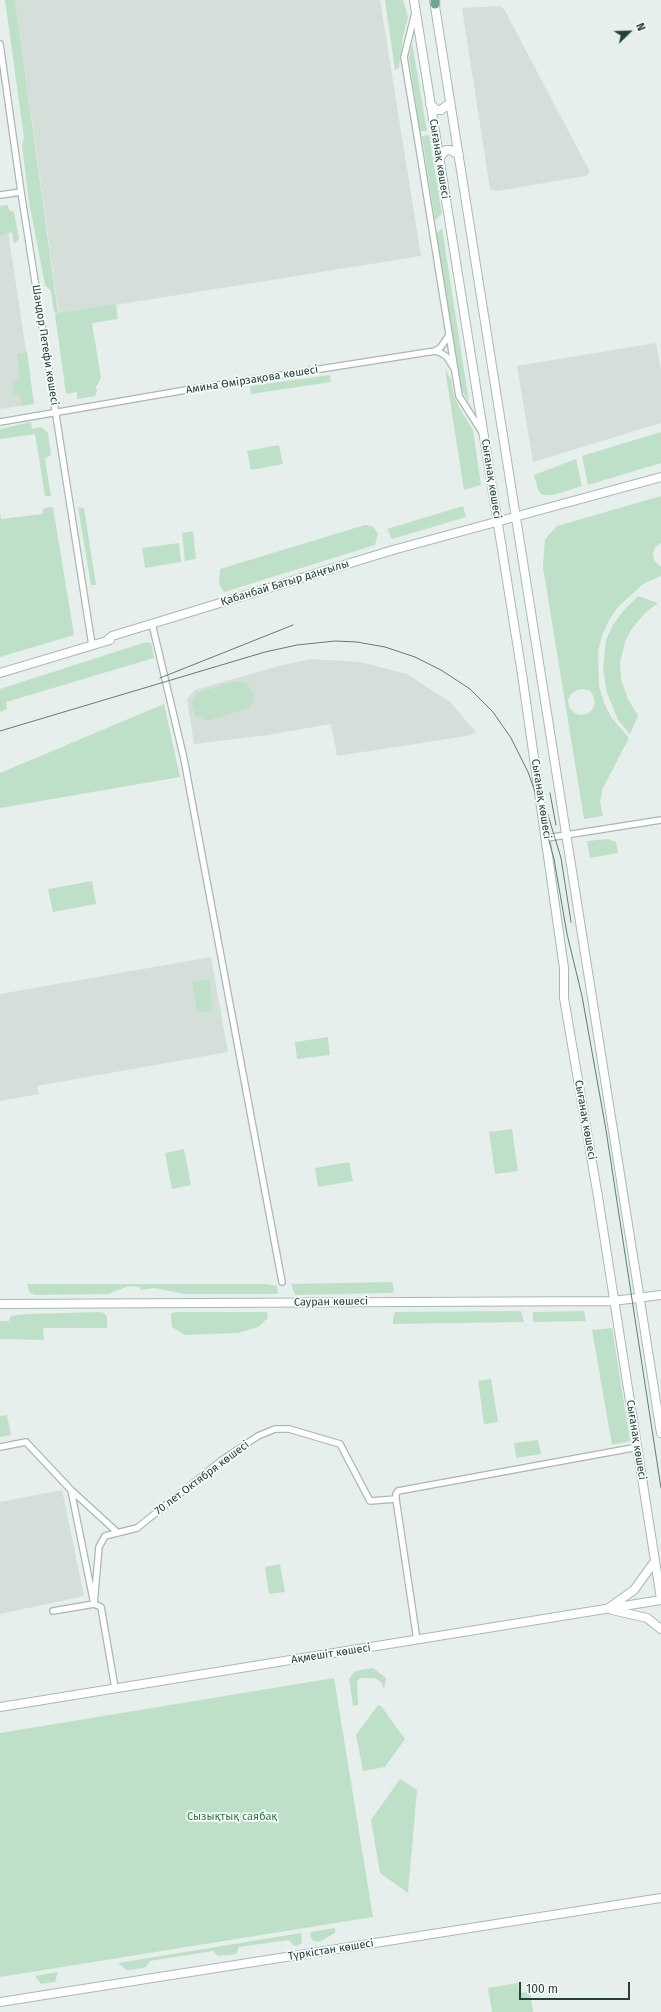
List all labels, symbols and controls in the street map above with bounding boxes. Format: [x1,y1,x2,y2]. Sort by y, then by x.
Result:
north arrow [609,12,649,52]
text: N [633,21,648,33]
street label: Сығанақ көшесі [426,118,452,200]
street label: Шандор Петефи көшесі [29,284,61,406]
street label: Амина Өмірзақова көшесі [185,363,319,397]
street label: Сығанақ көшесі [478,438,504,520]
street label: Қабанбай Батыр даңғылы [219,557,351,609]
street label: Сығанақ көшесі [528,758,554,840]
street label: Сығанақ көшесі [571,1079,599,1161]
street label: Сауран көшесі [294,1295,368,1309]
street label: Сығанақ көшесі [623,1399,649,1481]
street label: 70 лет Октября көшесі [152,1438,252,1518]
street label: Ақмешіт көшесі [290,1641,372,1667]
park label: Сызықтық саябақ [187,1810,277,1824]
street label: Түркістан көшесі [287,1937,375,1963]
scale bar [521,1974,632,2000]
text: 100 m [526,1982,558,1996]

